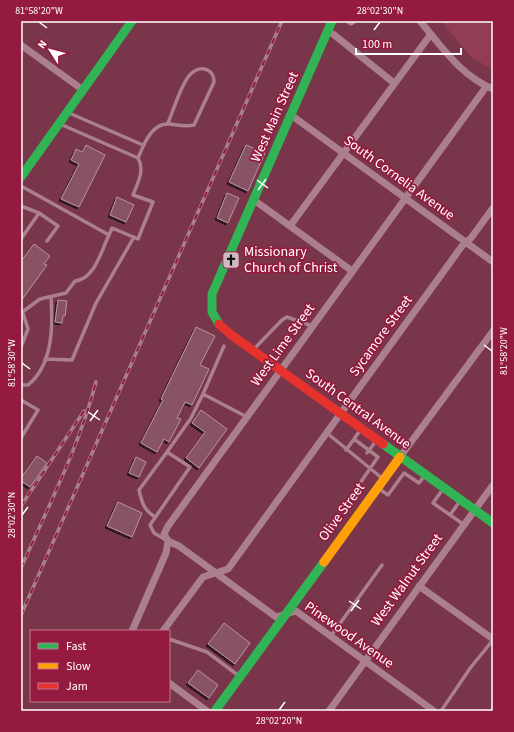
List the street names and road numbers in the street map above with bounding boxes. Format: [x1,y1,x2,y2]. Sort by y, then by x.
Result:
street label: West Main Street [246,68,304,166]
street label: South Cornelia Avenue [339,131,459,225]
street label: Sycamore Street [345,291,417,381]
street label: West Lime Street [246,299,320,390]
street label: South Central Avenue [301,364,415,454]
street label: Olive Street [314,479,370,545]
street label: West Walnut Street [366,529,448,631]
street label: Pinewood Avenue [300,597,398,673]

